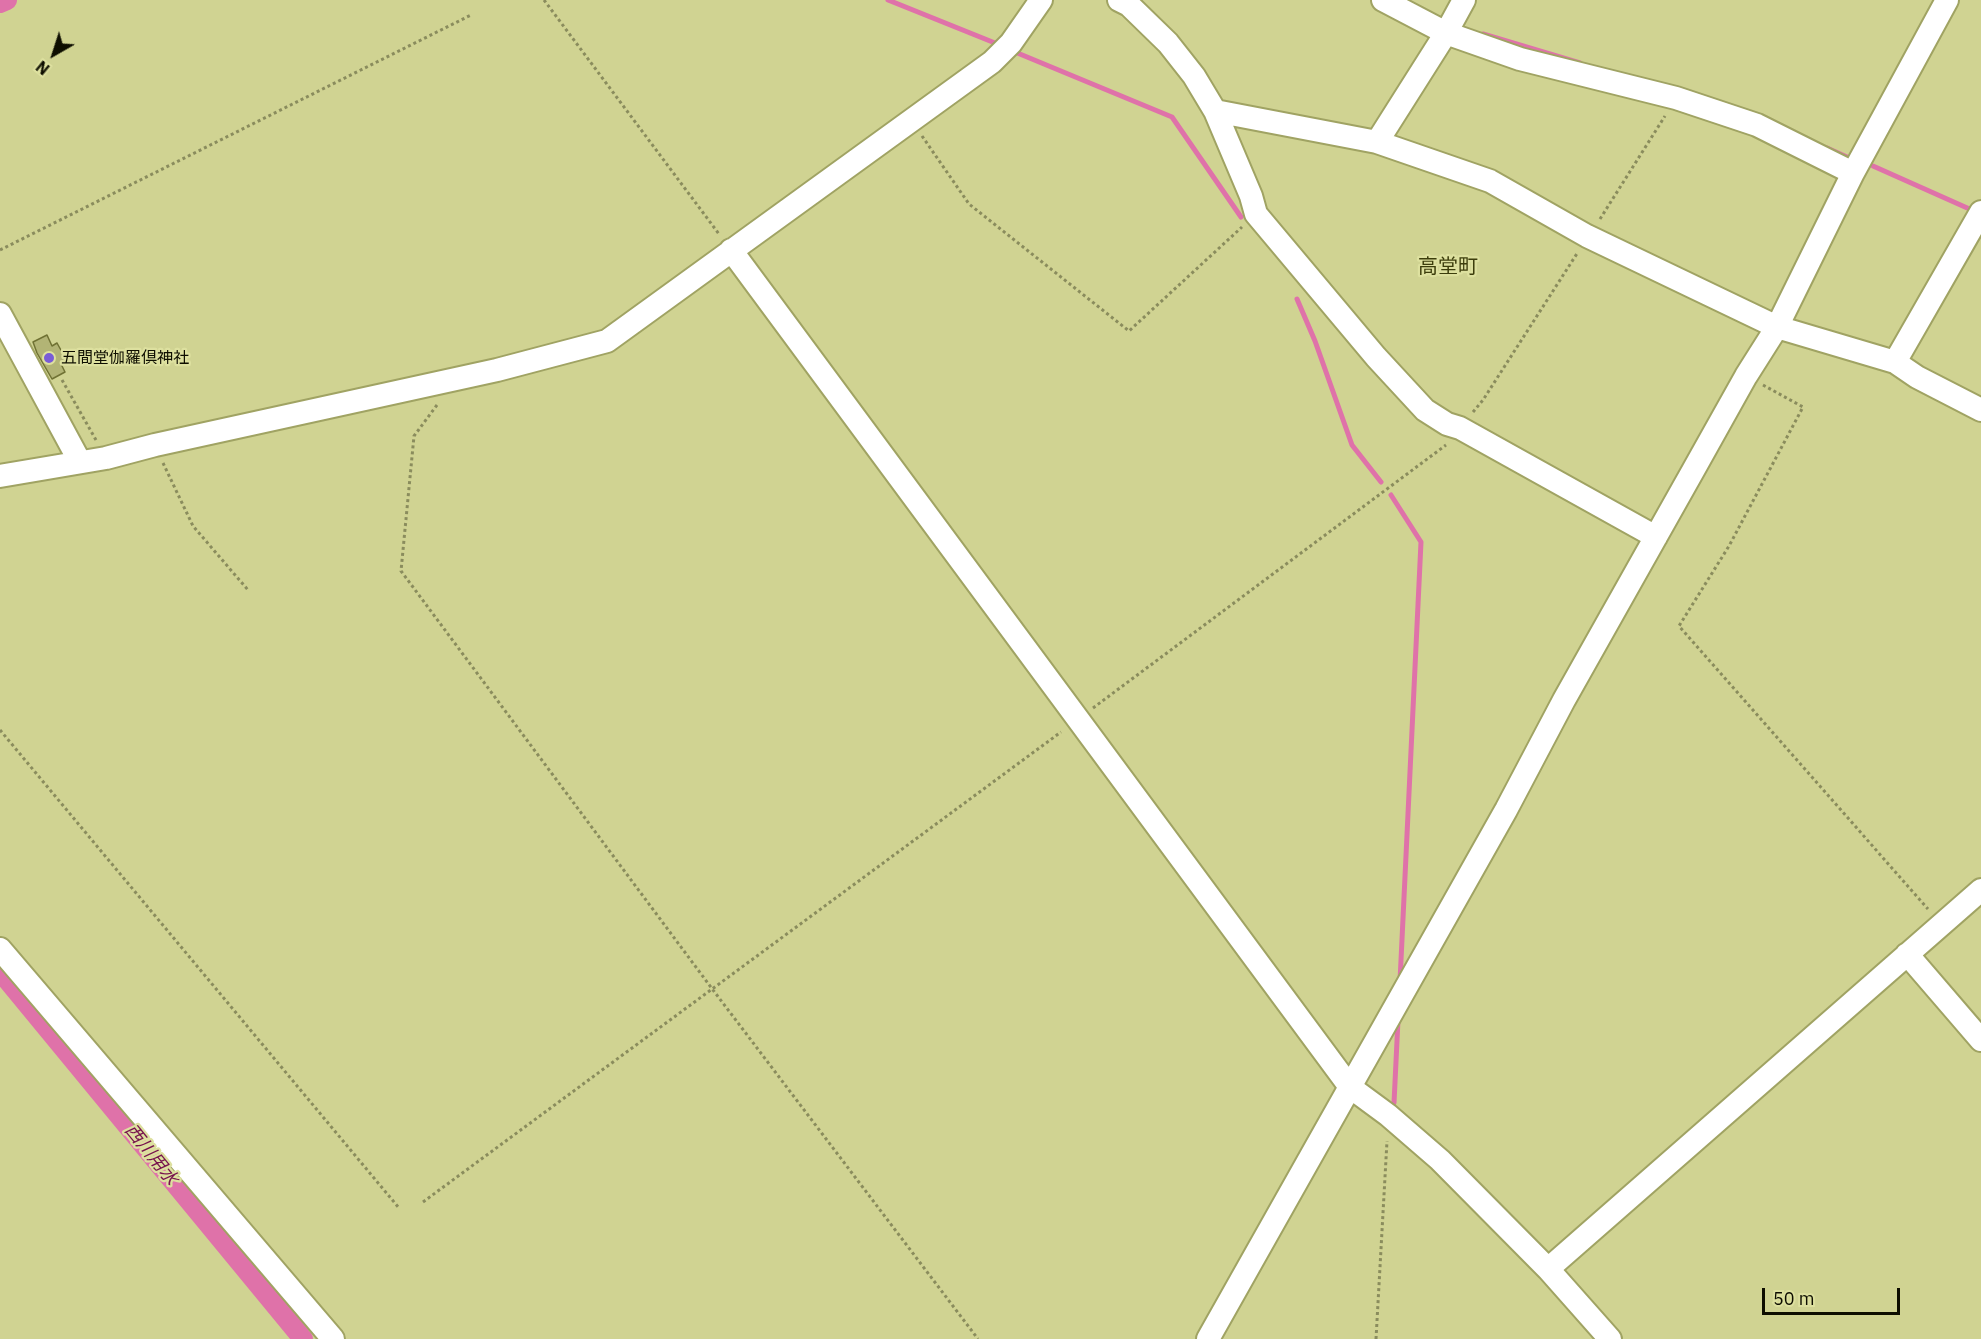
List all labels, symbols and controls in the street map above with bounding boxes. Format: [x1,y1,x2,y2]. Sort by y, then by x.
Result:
north arrow [24,24,84,84]
text: N [32,57,53,79]
district label: 高堂町 [1418,255,1478,279]
place label: 五間堂伽羅倶神社 [61,348,189,368]
marker: 五間堂伽羅倶神社 [42,351,56,365]
water label: 西川用水 [120,1120,182,1190]
scale bar [1765,1276,1903,1314]
text: 50 m [1773,1287,1815,1310]

